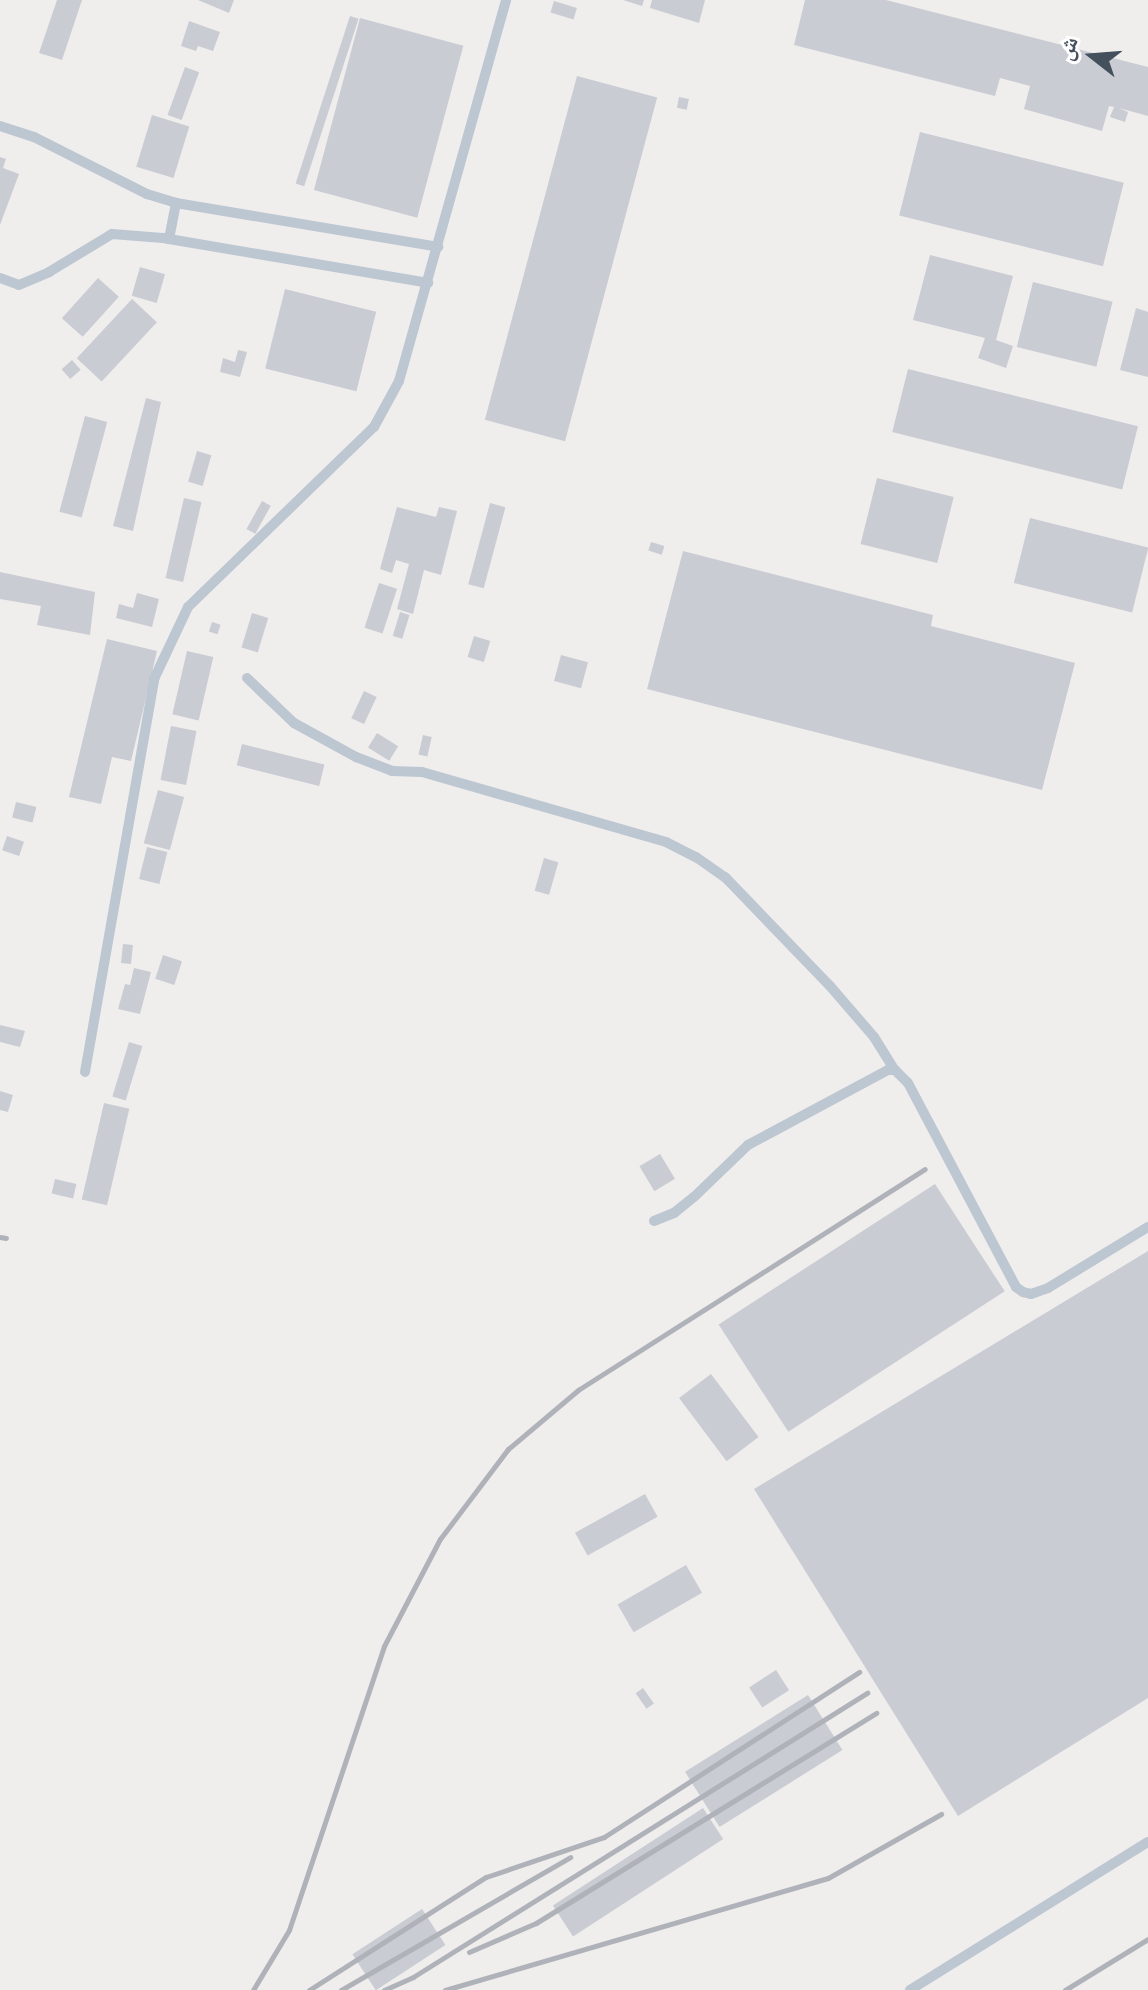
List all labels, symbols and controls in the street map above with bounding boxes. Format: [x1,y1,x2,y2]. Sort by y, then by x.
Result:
north arrow [1052,16,1132,96]
text: ش [1052,34,1085,64]

